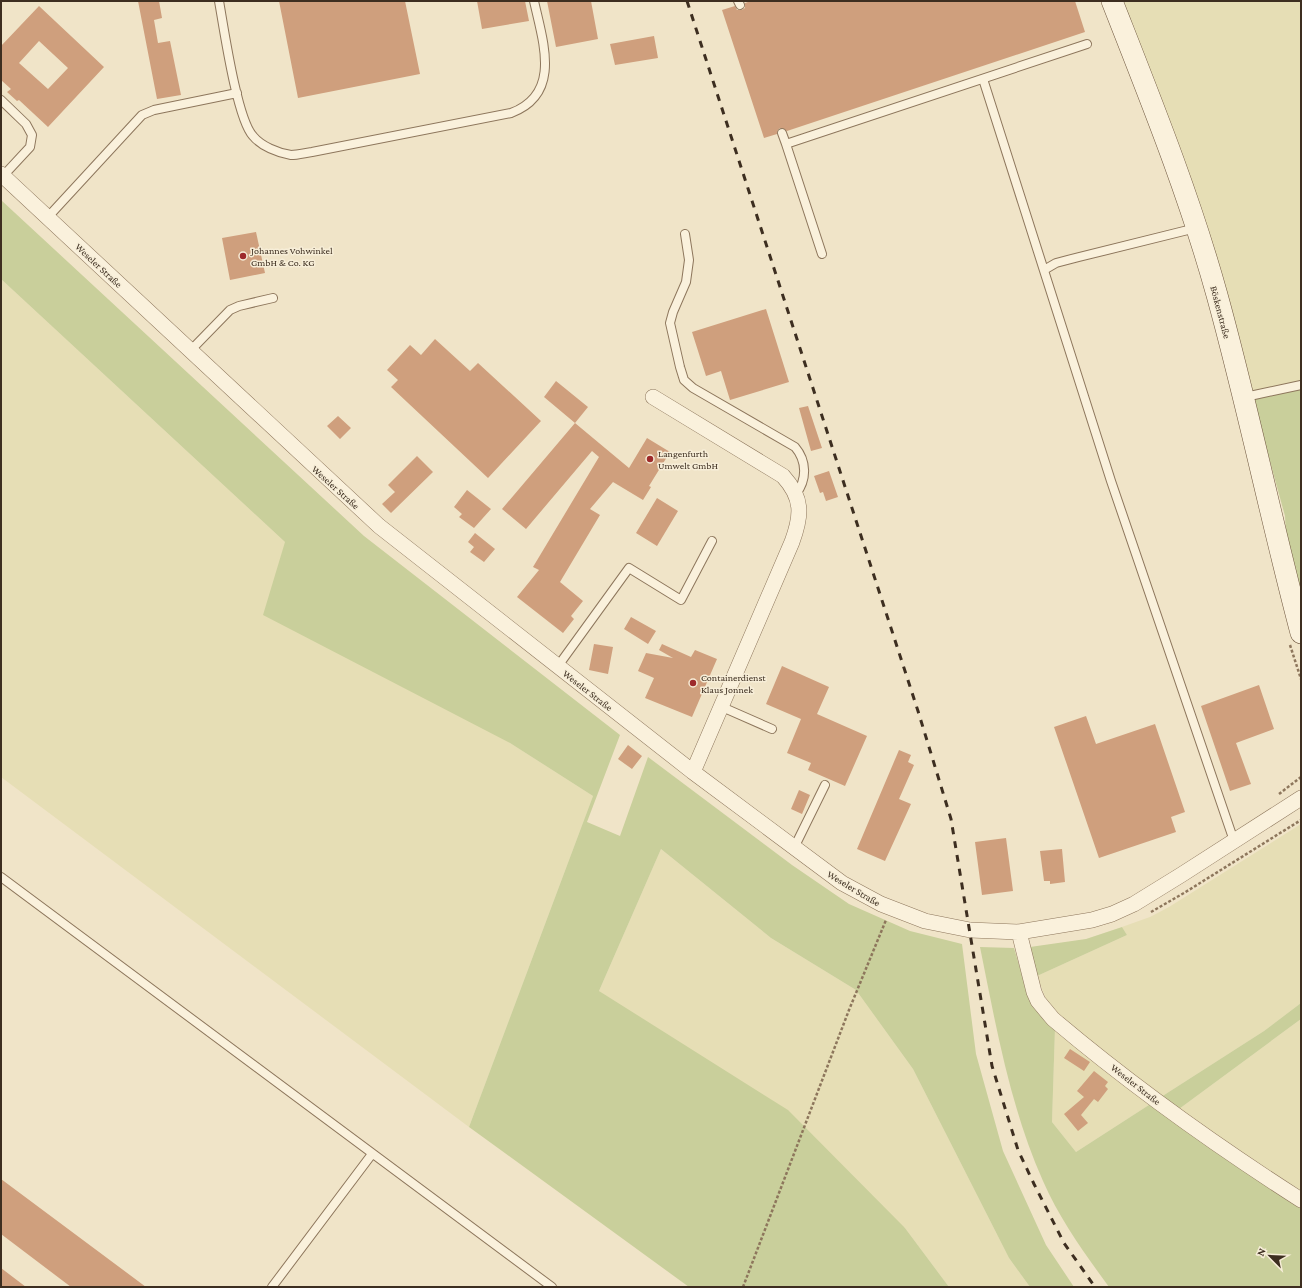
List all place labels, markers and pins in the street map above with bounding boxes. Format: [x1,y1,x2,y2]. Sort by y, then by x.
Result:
place label: Johannes Vohwinkel GmbH & Co. KG [250,245,333,268]
marker: Johannes Vohwinkel GmbH & Co. KG [238,251,248,261]
place label: Langenfurth Umwelt GmbH [658,448,718,471]
marker: Langenfurth Umwelt GmbH [645,454,655,464]
place label: Containerdienst Klaus Jonnek [701,672,766,695]
marker: Containerdienst Klaus Jonnek [688,678,698,688]

